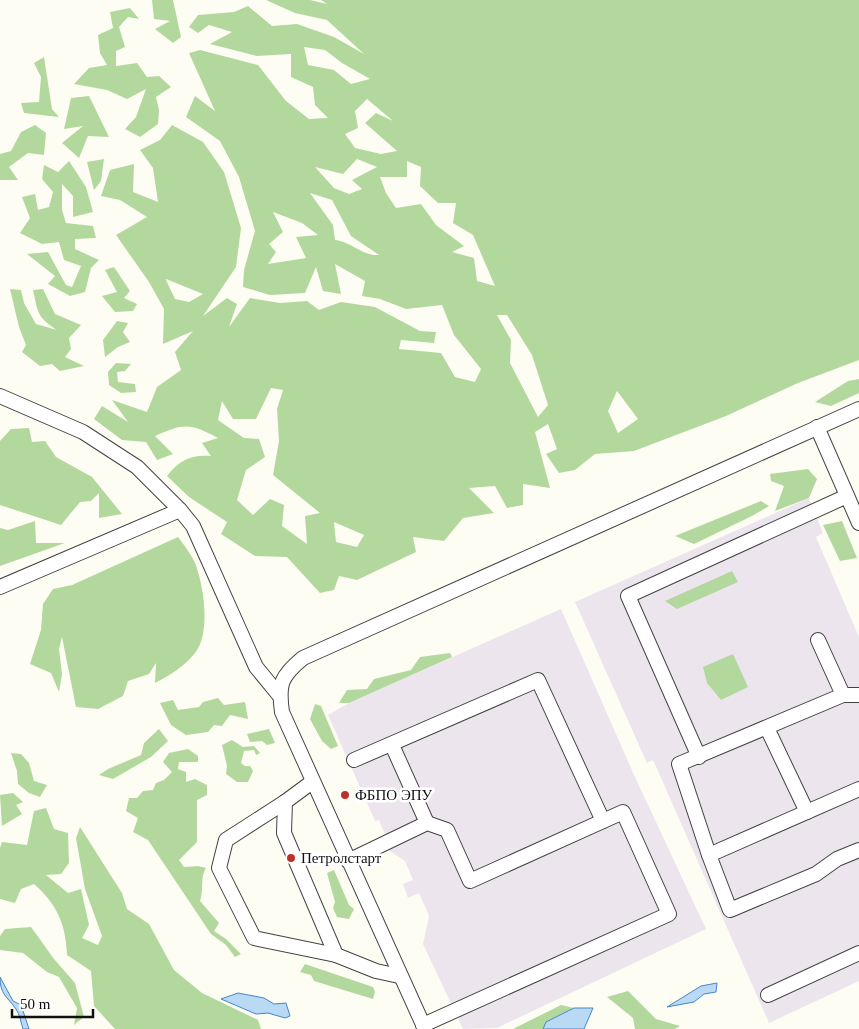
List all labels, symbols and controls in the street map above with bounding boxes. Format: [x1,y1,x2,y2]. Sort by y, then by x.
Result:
place label: ФБПО ЭПУ [355,787,433,803]
marker: ФБПО ЭПУ [339,789,351,801]
place label: Петролстарт [301,850,382,866]
marker: Петролстарт [285,852,297,864]
scale bar [12,986,94,1018]
text: 50 m [20,996,51,1012]

